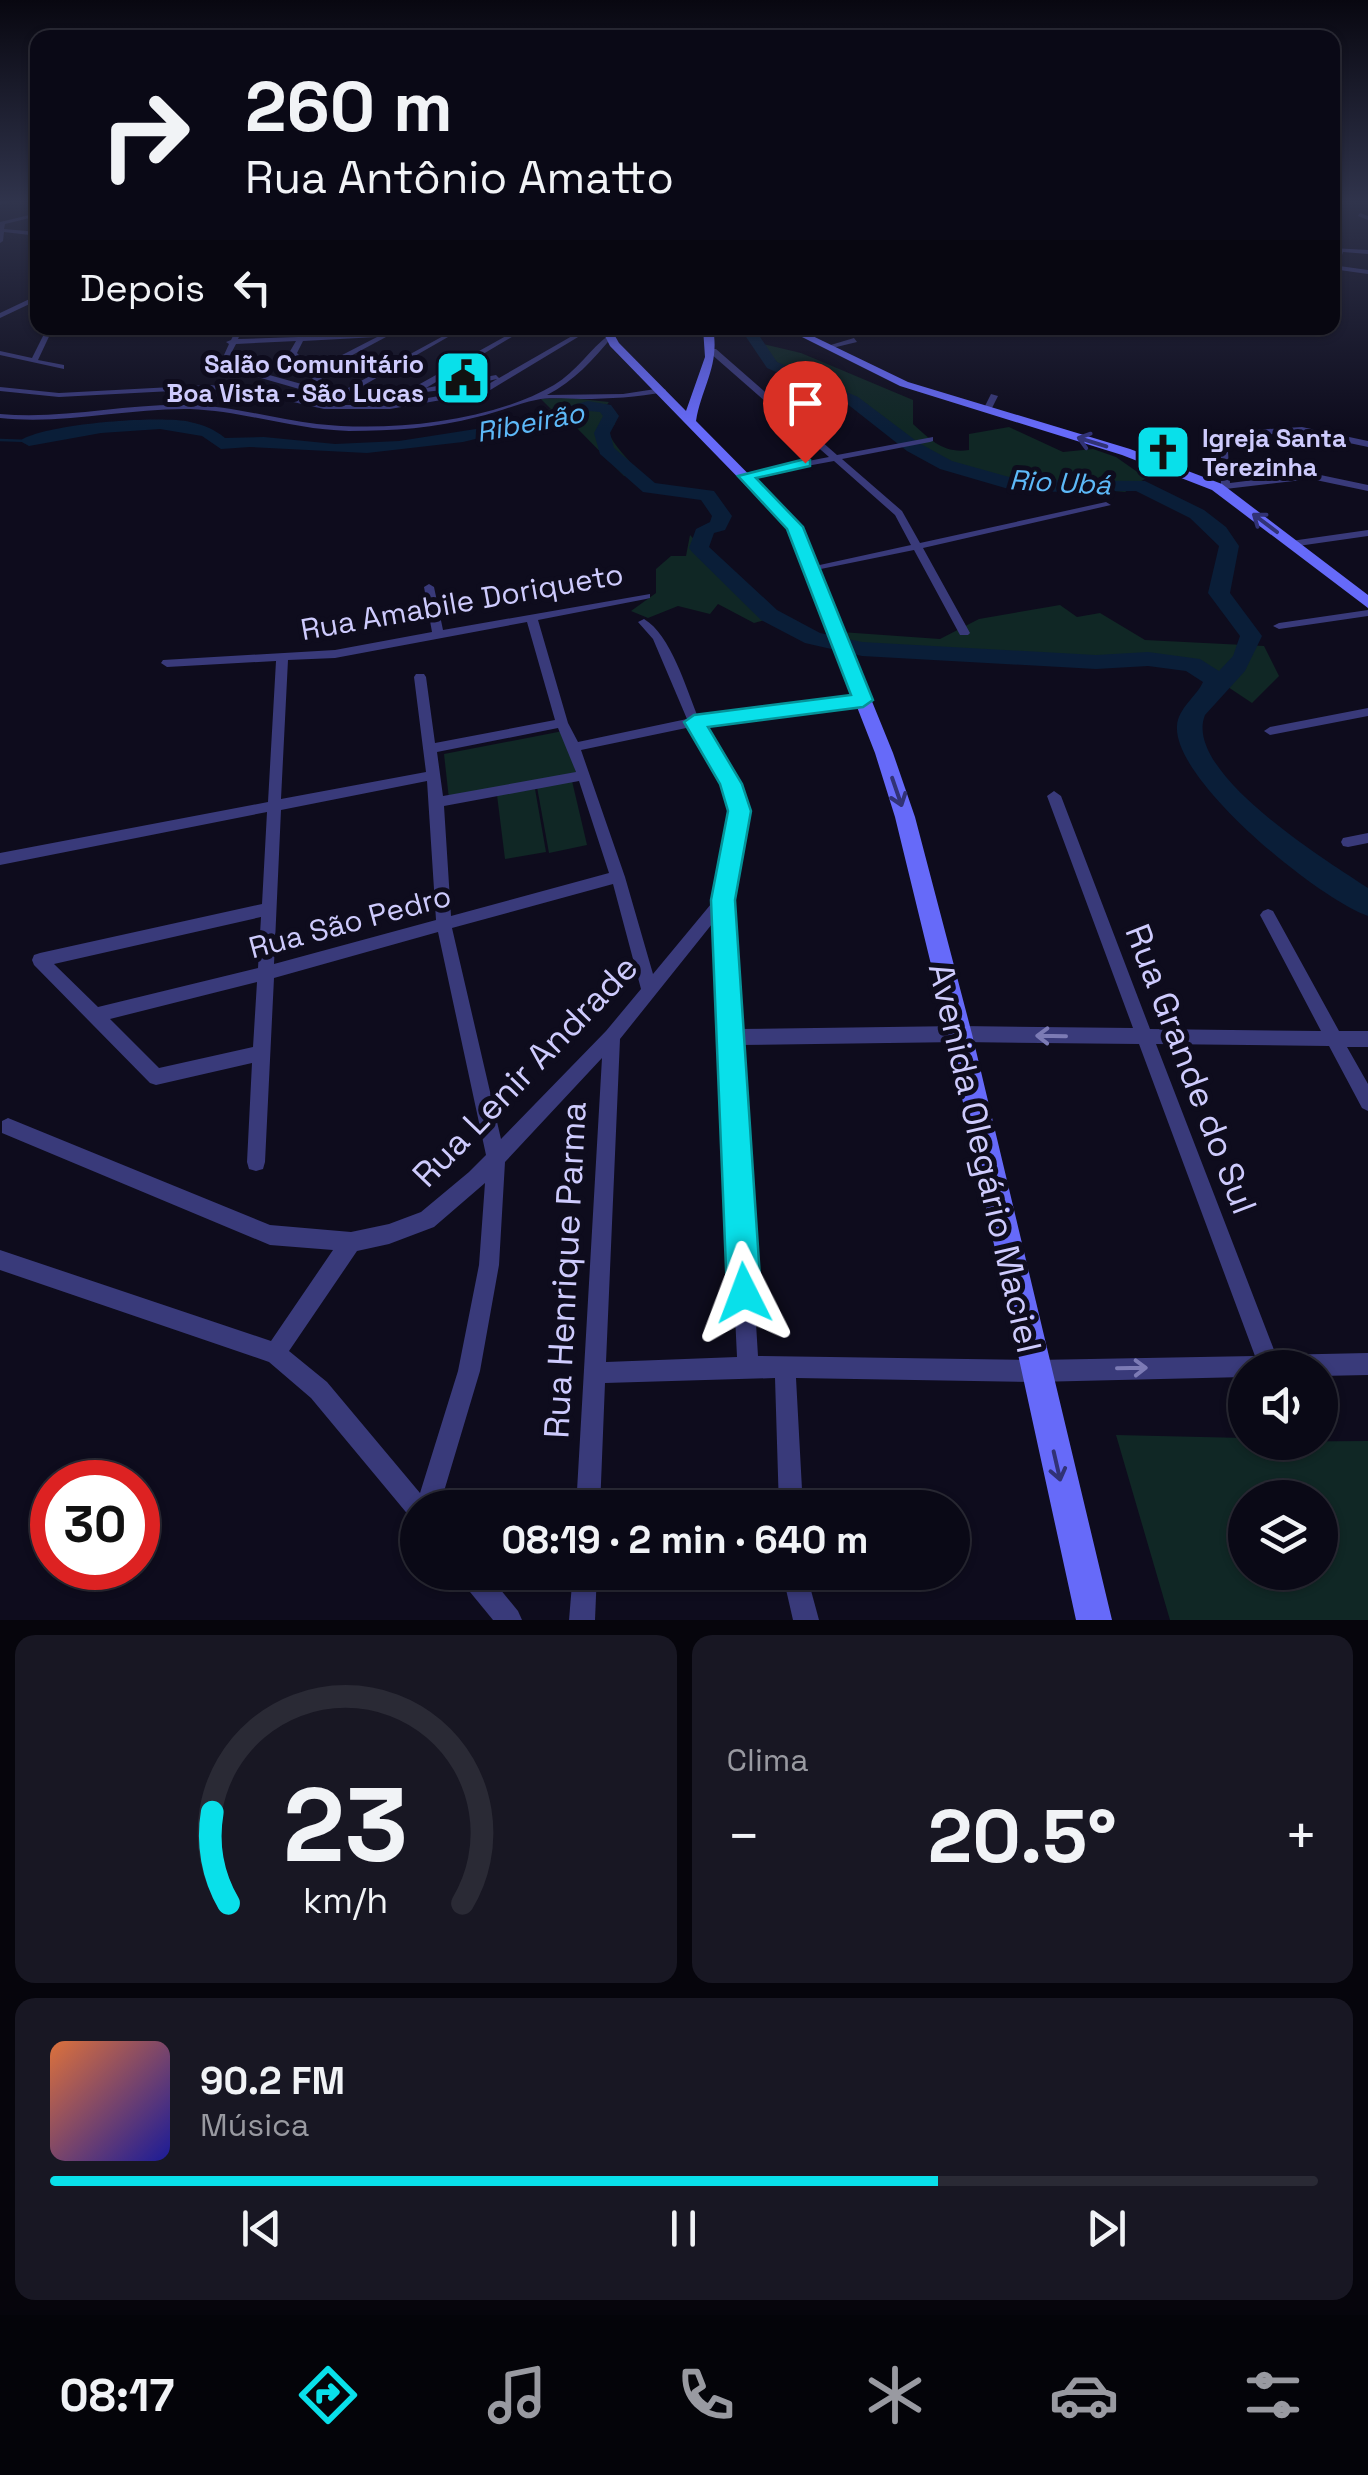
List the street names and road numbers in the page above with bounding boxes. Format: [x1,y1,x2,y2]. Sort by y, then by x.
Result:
street label: Rua Amabile Doriqueto [297,554,626,649]
street label: Rua São Pedro [245,876,455,967]
street label: Rua Grande do Sul [1115,918,1267,1220]
street label: Rua Lenir Andrade [403,946,647,1196]
street label: Avenida Olegário Maciel [919,959,1051,1357]
street label: Rua Henrique Parma [534,1100,596,1440]

